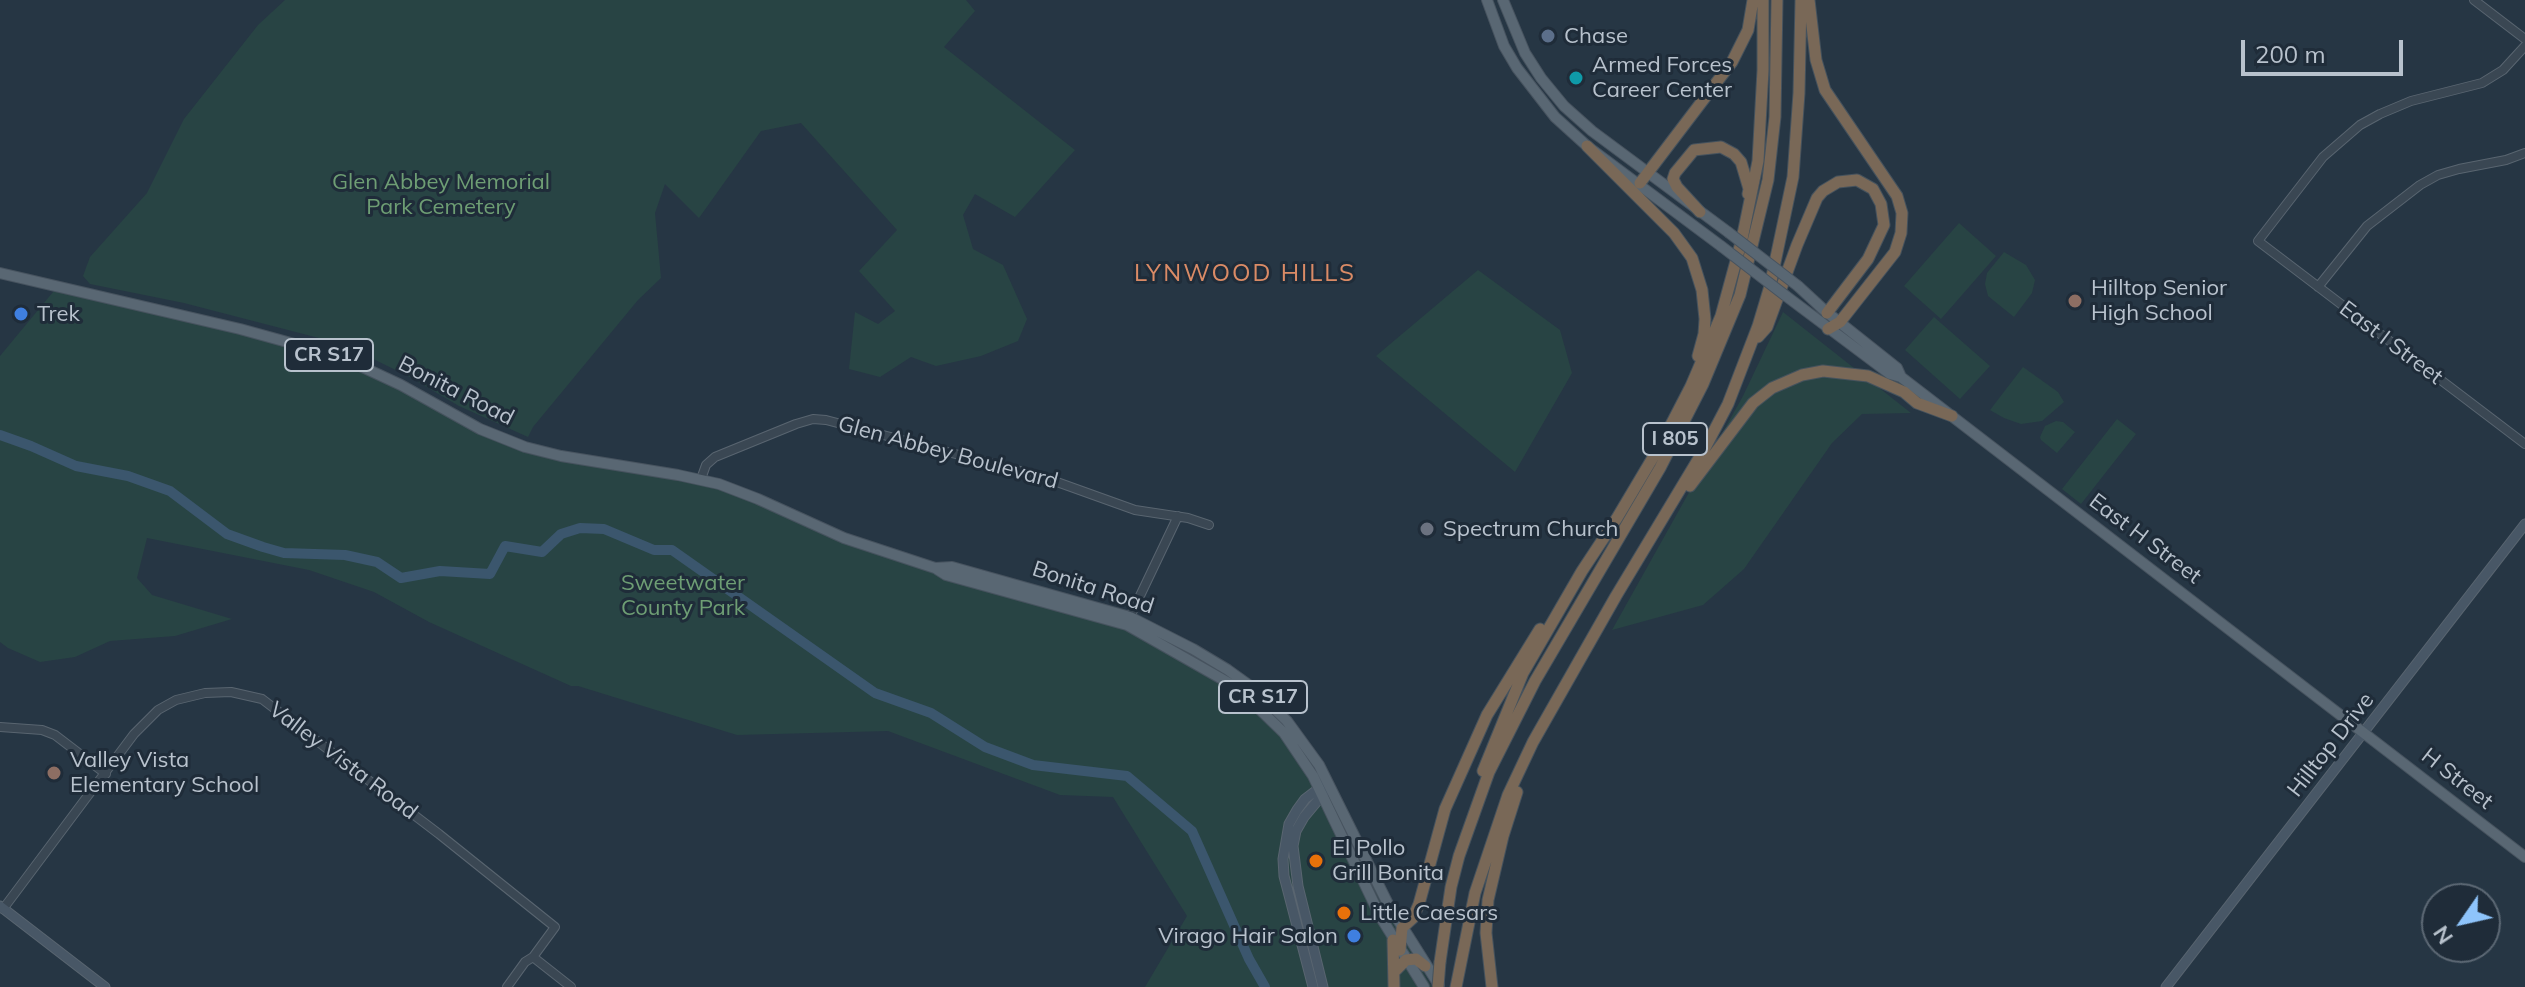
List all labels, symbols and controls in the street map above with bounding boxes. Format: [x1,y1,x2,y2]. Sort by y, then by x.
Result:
place label: Chase [1564,23,1628,49]
scale bar [2245,24,2407,74]
marker: Chase [1539,27,1557,45]
text: 200 m [2255,39,2326,69]
place label: Armed Forces Career Center [1592,52,1732,104]
marker: Armed Forces Career Center [1567,69,1585,87]
park label: Glen Abbey Memorial Park Cemetery [332,169,550,220]
district label: LYNWOOD HILLS [1134,260,1356,288]
place label: Hilltop Senior High School [2091,275,2227,326]
marker: Hilltop Senior High School [2066,292,2084,310]
street label: East I Street [2334,296,2448,390]
place label: Trek [37,301,80,327]
marker: Trek [12,305,30,323]
road number: CR S17 [285,339,373,371]
street label: Bonita Road [394,351,518,431]
street label: Glen Abbey Boulevard [835,411,1061,495]
road number: I 805 [1643,423,1707,455]
street label: East H Street [2084,488,2206,590]
place label: Spectrum Church [1443,516,1618,542]
marker: Spectrum Church [1418,520,1436,538]
street label: Bonita Road [1029,556,1157,620]
park label: Sweetwater County Park [621,570,745,622]
road number: CR S17 [1219,681,1307,713]
street label: Hilltop Drive [2282,688,2380,802]
street label: Valley Vista Road [264,697,422,825]
street label: H Street [2416,743,2498,815]
place label: Valley Vista Elementary School [70,747,259,798]
marker: Valley Vista Elementary School [45,764,63,782]
place label: El Pollo Grill Bonita [1332,835,1444,886]
marker: El Pollo Grill Bonita [1307,852,1325,870]
north arrow [2421,883,2501,963]
place label: Little Caesars [1360,900,1498,926]
marker: Little Caesars [1335,904,1353,922]
text: N [2427,921,2459,950]
place label: Virago Hair Salon [1158,923,1338,949]
marker: Virago Hair Salon [1345,927,1363,945]

